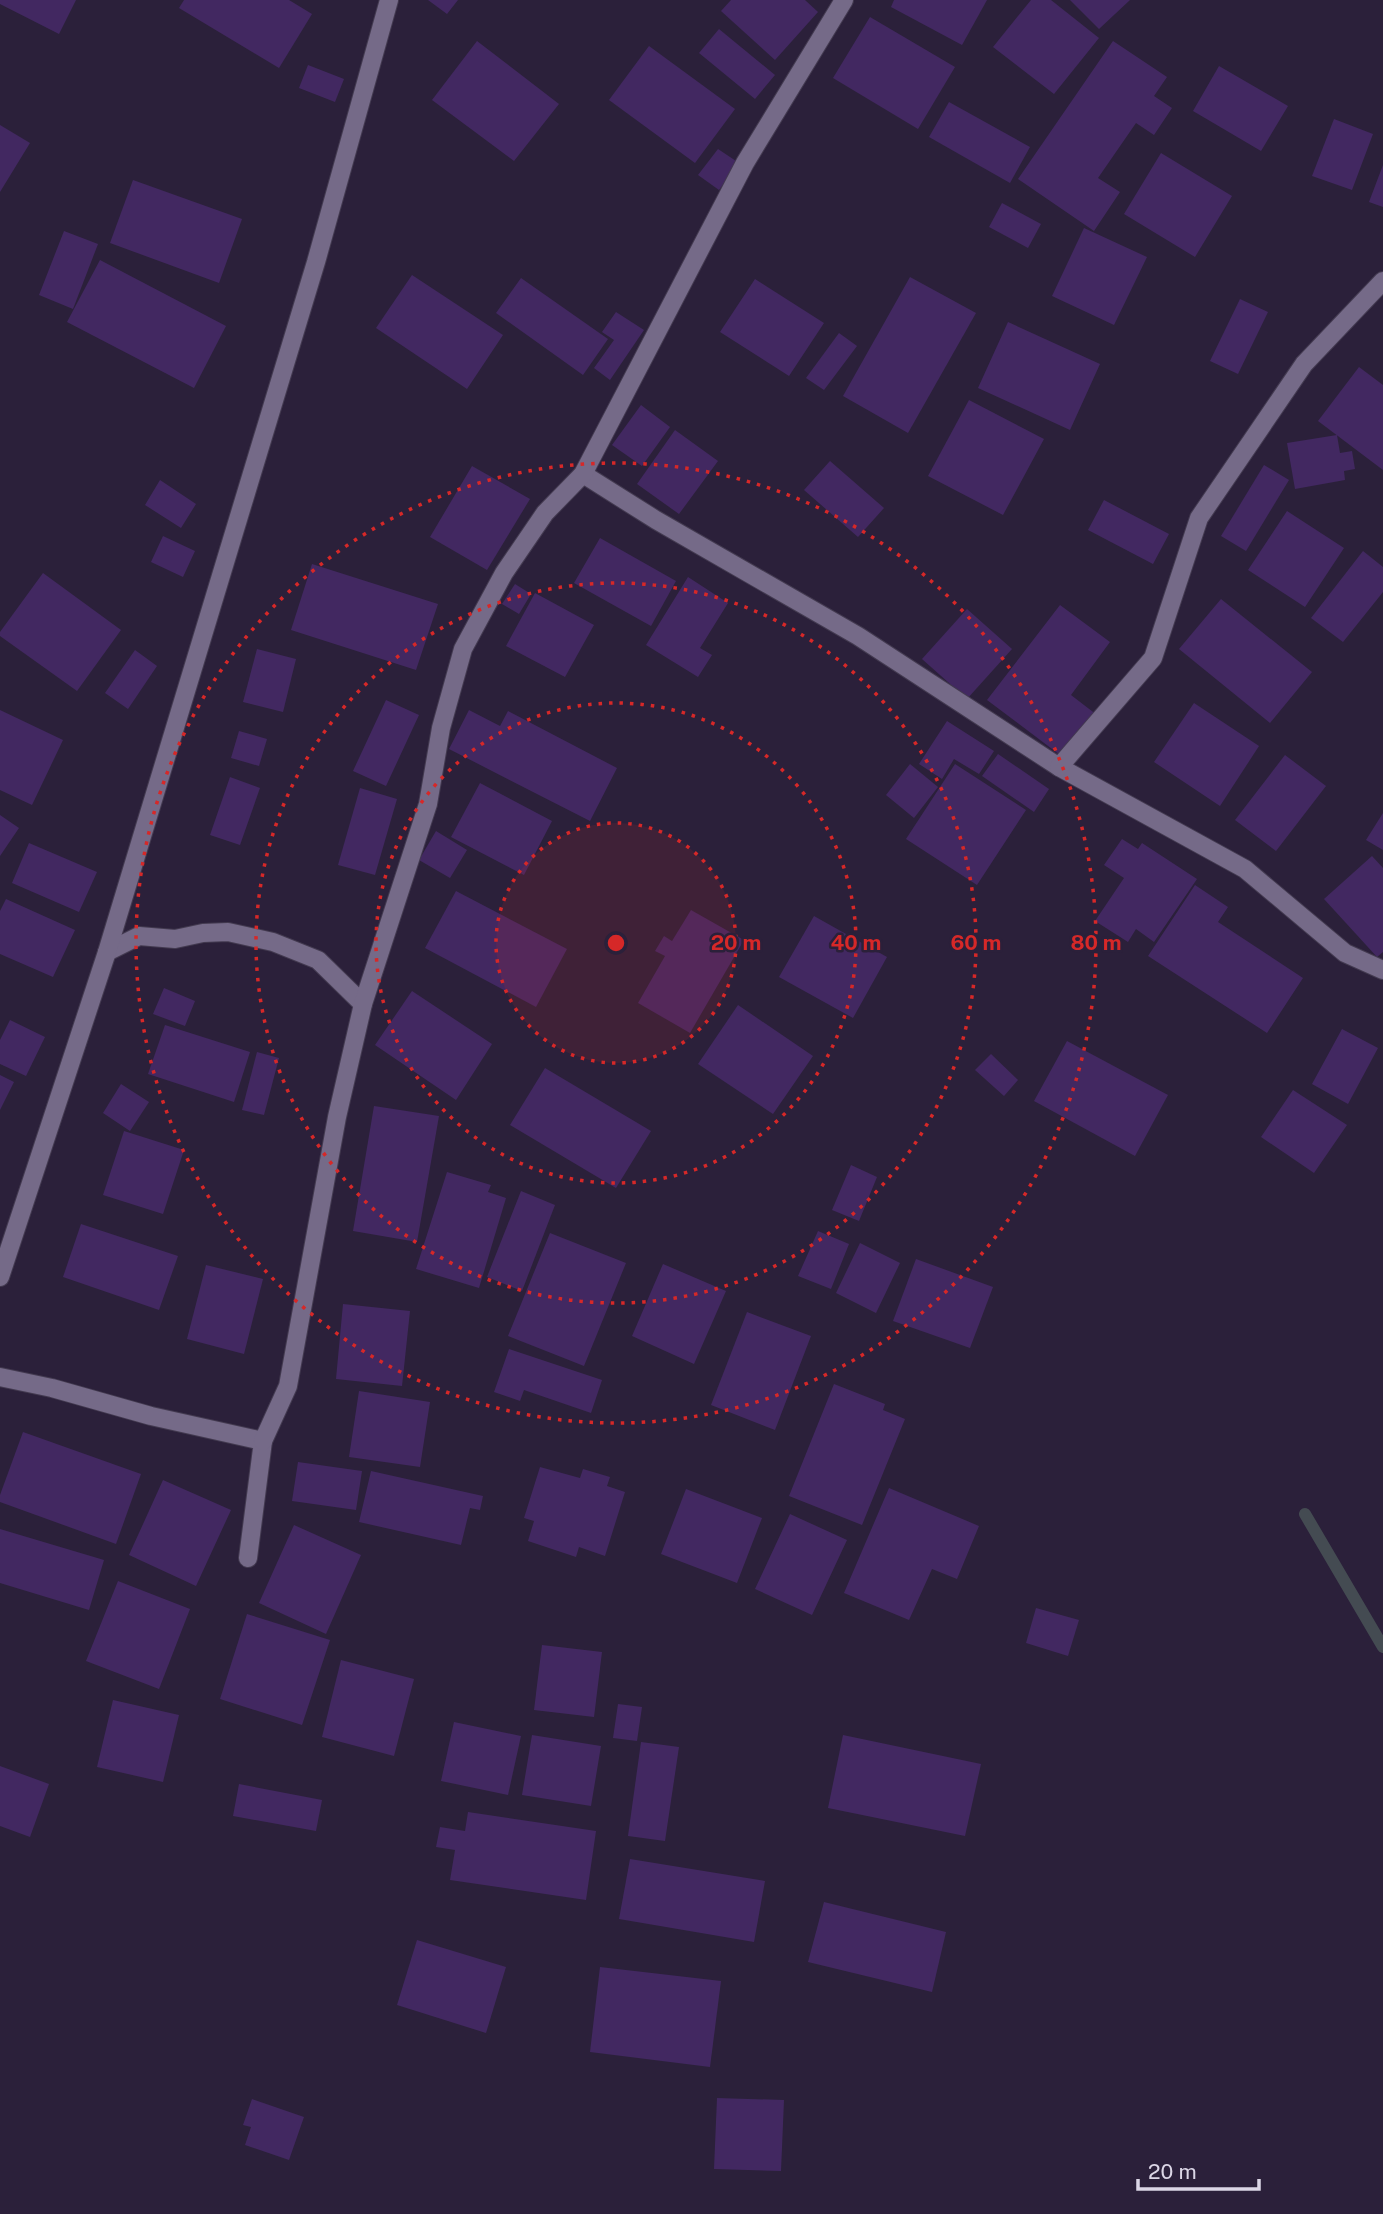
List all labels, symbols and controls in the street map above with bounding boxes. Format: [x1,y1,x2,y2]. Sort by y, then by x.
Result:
text: 20 m [711,930,761,955]
text: 40 m [831,930,881,955]
text: 60 m [951,930,1001,955]
text: 80 m [1070,930,1122,955]
centre of rings [604,931,628,955]
scale bar [1138,2148,1259,2192]
text: 20 m [1148,2159,1197,2184]

